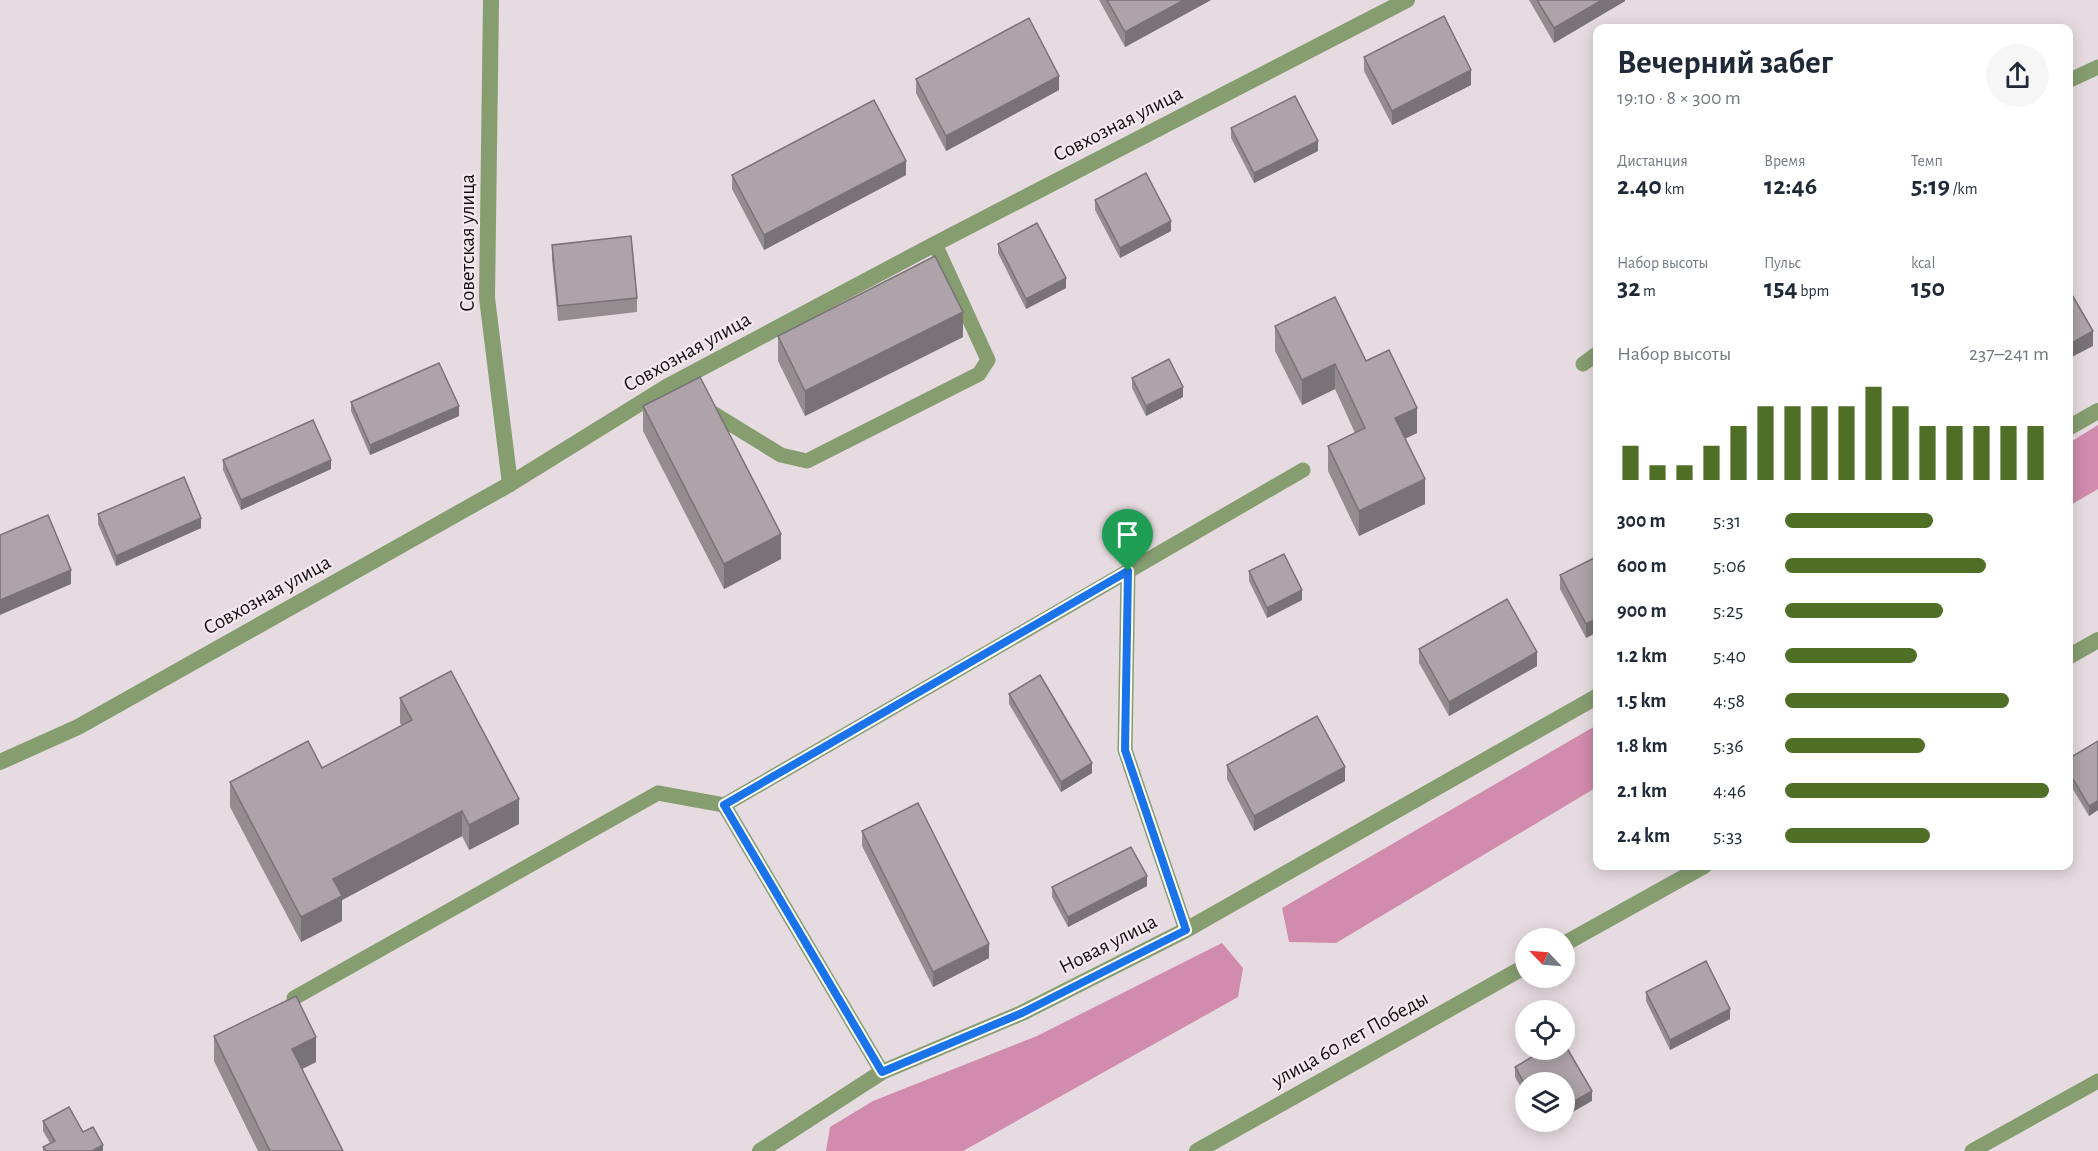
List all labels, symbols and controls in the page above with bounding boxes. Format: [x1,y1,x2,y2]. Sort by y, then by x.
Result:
button: share [1986,44,2049,107]
text: Вечерний забег [1617,47,1833,80]
street label: Совхозная улица [1050,82,1186,166]
text: 19:10 · 8 × 300 m [1617,88,1741,108]
text: Дистанция [1617,153,1688,169]
text: Время [1764,153,1806,169]
text: Темп [1911,153,1943,169]
street label: Советская улица [457,173,478,312]
text: 2.40 [1617,173,1662,199]
text: 12:46 [1764,173,1817,199]
text: 5:19 [1911,173,1950,199]
text: km [1662,181,1685,197]
text: /km [1950,181,1977,197]
text: Набор высоты [1617,255,1708,271]
text: Пульс [1764,255,1801,271]
text: kcal [1911,255,1935,271]
text: 32 [1617,275,1640,301]
text: 154 [1764,275,1798,301]
text: 150 [1911,275,1945,301]
text: m [1640,283,1656,299]
text: bpm [1798,283,1829,299]
street label: Совхозная улица [620,308,755,396]
text: Набор высоты [1617,344,1731,364]
text: 237–241 m [1969,344,2049,364]
pin [1102,509,1153,571]
text: 300 m [1617,511,1666,531]
text: 5:31 [1713,511,1741,531]
icon: arrive [1111,518,1144,551]
street label: Совхозная улица [200,551,335,639]
text: 600 m [1617,556,1667,576]
text: 5:06 [1713,556,1746,576]
text: 900 m [1617,601,1667,621]
text: 5:25 [1713,601,1743,621]
text: 1.2 km [1617,646,1667,666]
text: 5:40 [1713,646,1746,666]
text: 1.5 km [1617,691,1666,711]
text: 4:58 [1713,691,1745,711]
text: 1.8 km [1617,736,1668,756]
text: 5:36 [1713,736,1744,756]
text: 2.1 km [1617,781,1667,801]
text: 4:46 [1713,781,1746,801]
text: 2.4 km [1617,826,1670,846]
text: 5:33 [1713,826,1742,846]
street label: Новая улица [1056,910,1161,978]
north arrow [1515,928,1575,988]
map controls [1515,928,1575,1132]
street label: улица 60 лет Победы [1267,987,1432,1091]
button: locate [1515,1000,1575,1060]
button: layers [1515,1072,1575,1132]

